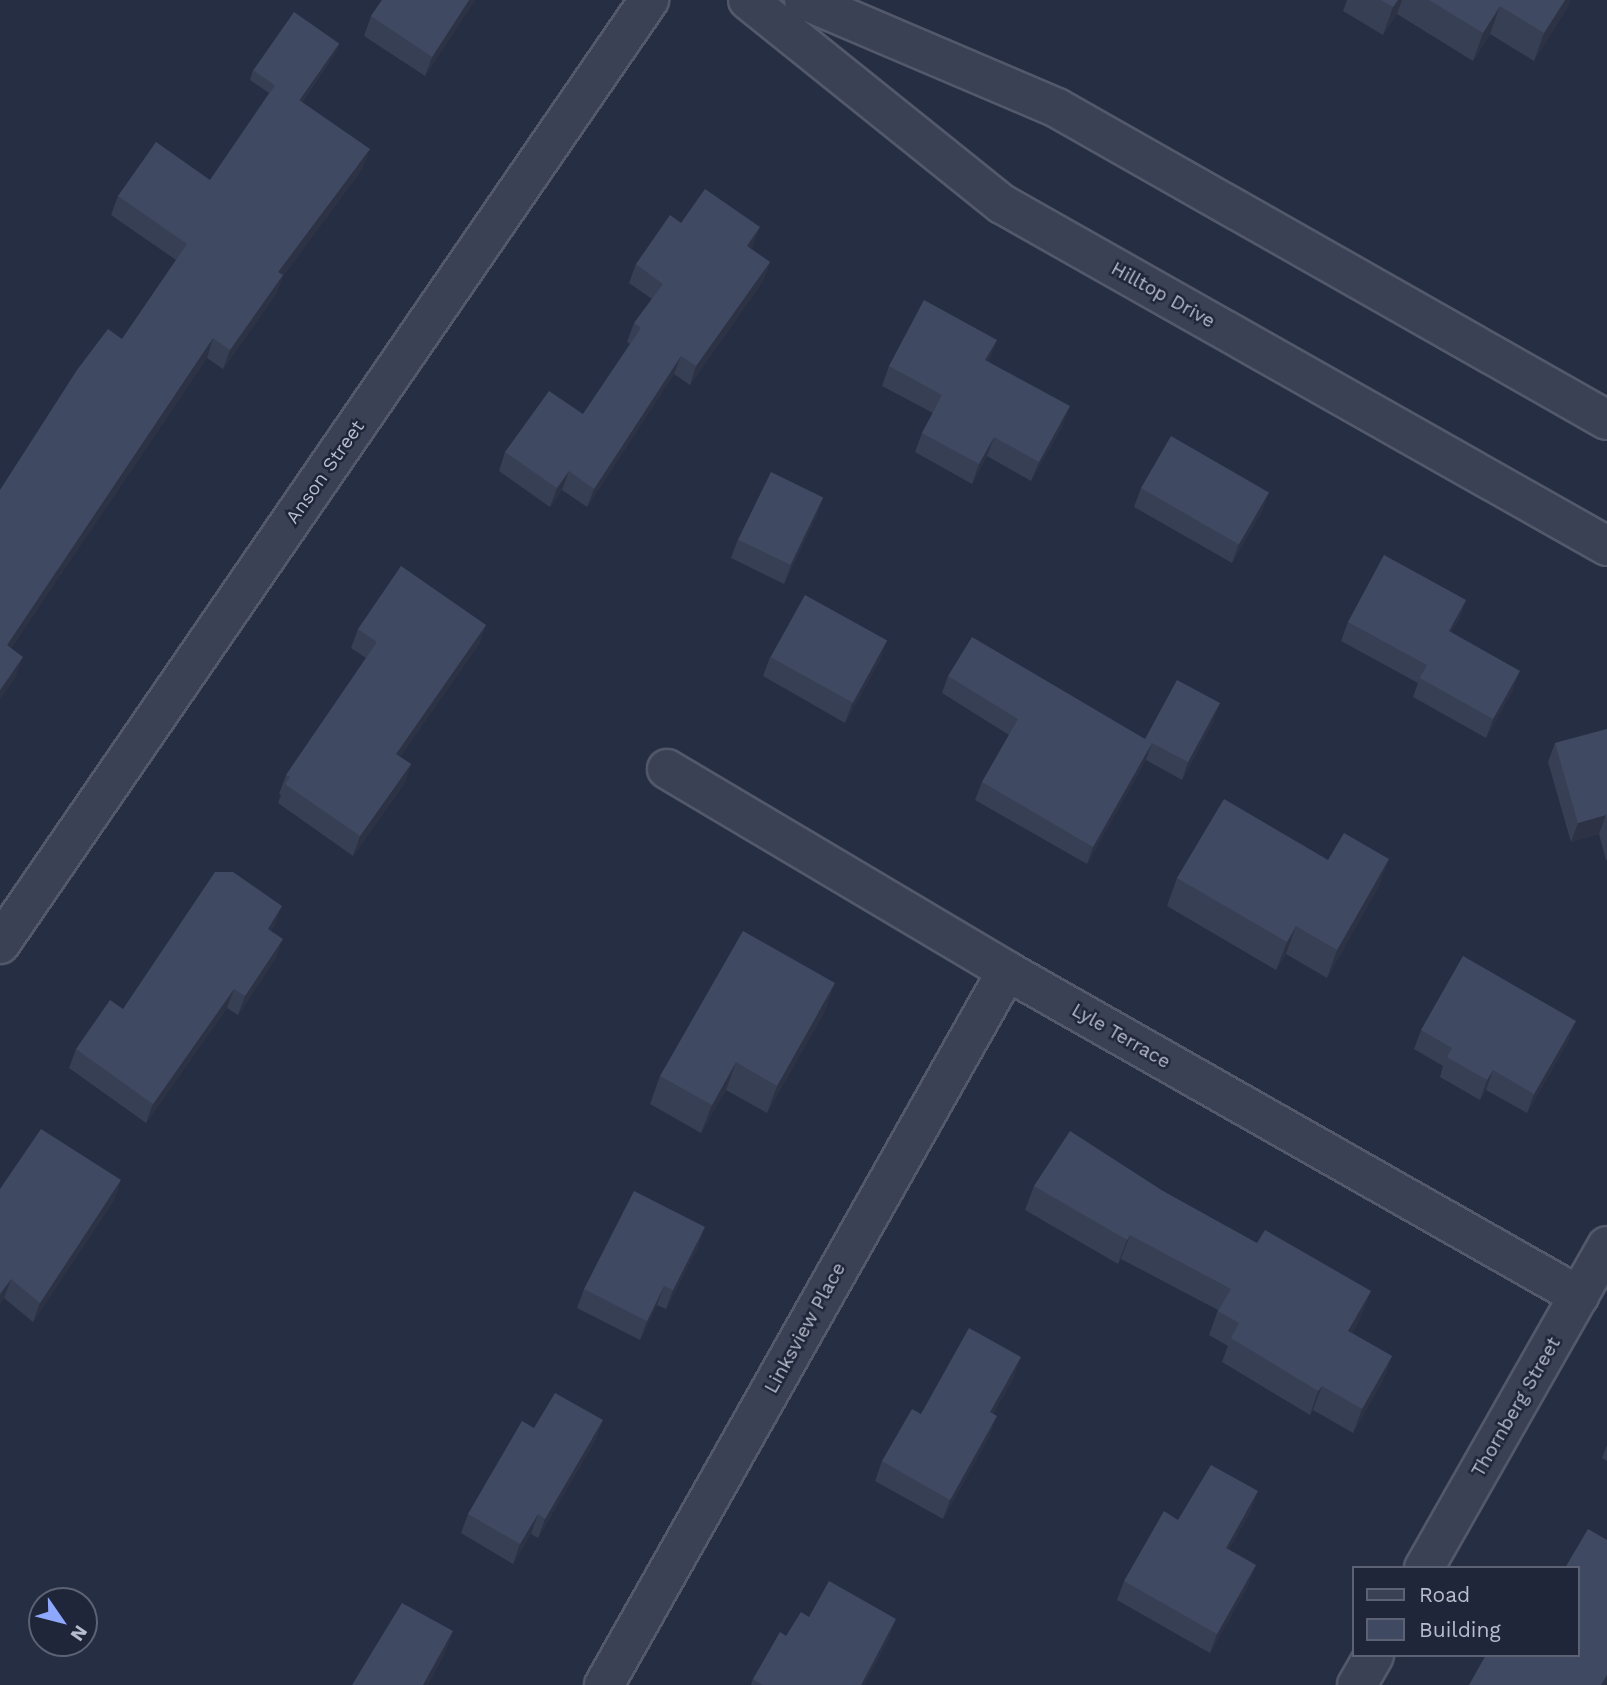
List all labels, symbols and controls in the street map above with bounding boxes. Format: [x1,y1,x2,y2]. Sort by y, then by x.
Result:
street label: Hilltop Drive [1107,257,1219,333]
street label: Anson Street [281,416,369,528]
street label: Lyle Terrace [1067,998,1175,1074]
street label: Linksview Place [760,1258,850,1398]
street label: Thornberg Street [1467,1333,1565,1481]
legend [1352,1566,1579,1657]
text: Road [1419,1582,1470,1607]
north arrow [28,1587,98,1657]
text: Building [1419,1617,1501,1642]
text: N [66,1621,92,1646]

